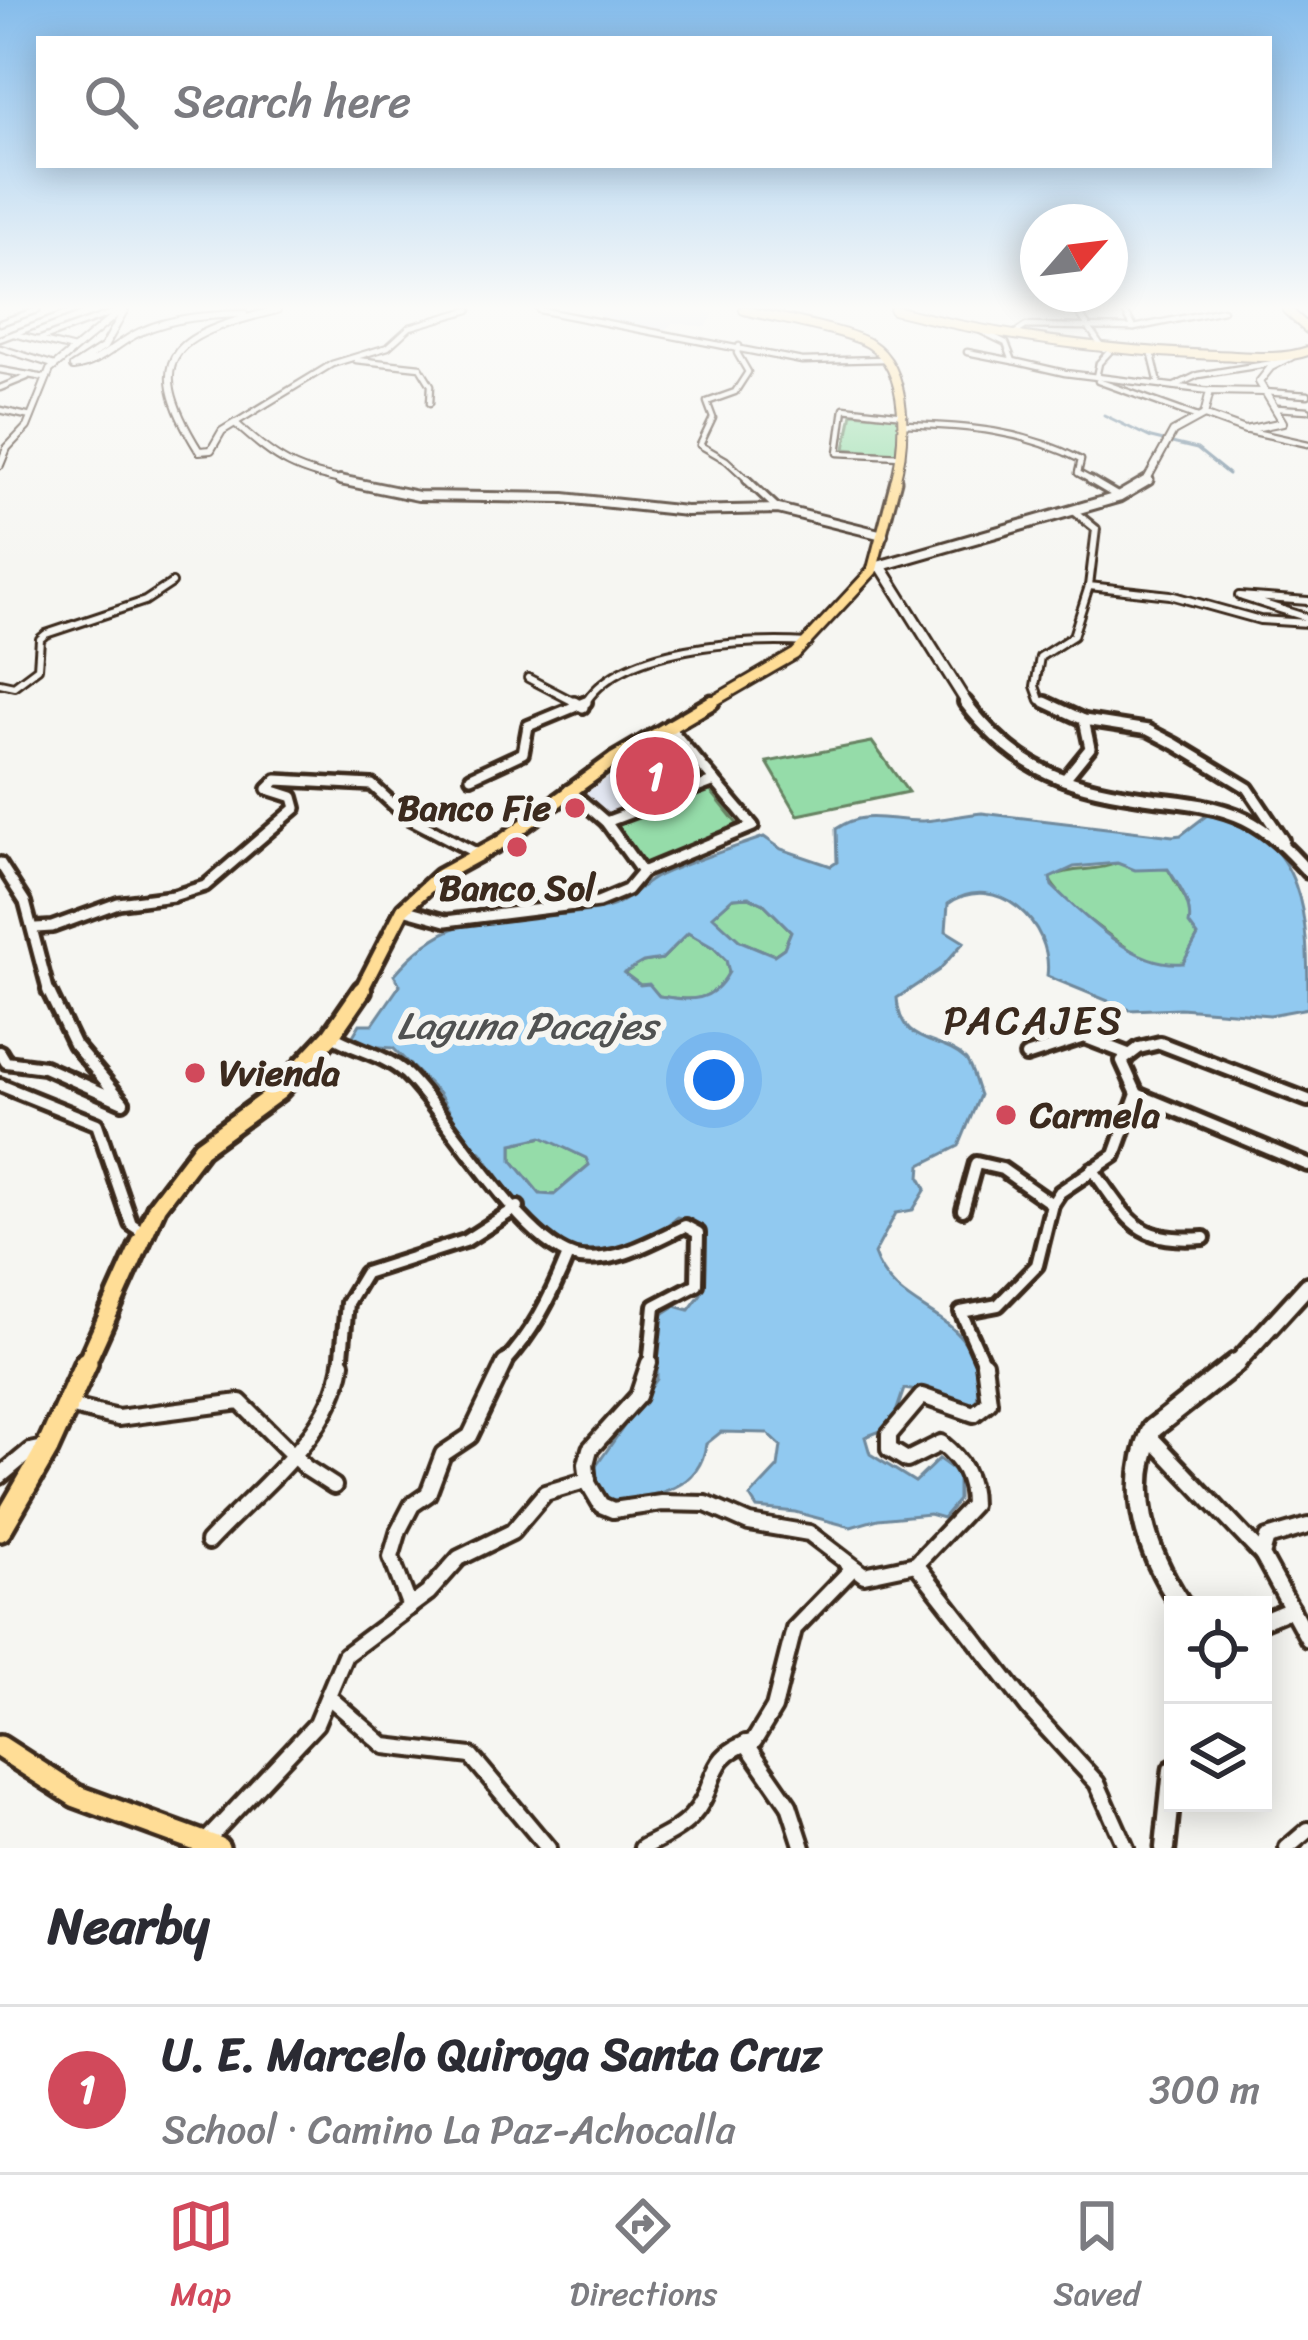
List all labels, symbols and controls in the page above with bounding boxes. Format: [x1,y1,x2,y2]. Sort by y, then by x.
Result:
search box [36,36,1272,168]
text: Search here [174,62,411,142]
icon: search [78,69,144,135]
north arrow [1020,204,1128,312]
pin: 1 [616,731,694,821]
place label: Banco Fie [397,776,551,840]
marker: Banco Fie [562,795,588,821]
marker: Banco Sol [504,834,530,860]
place label: Banco Sol [439,856,597,920]
district label: PACAJES [943,986,1125,1055]
water label: Laguna Pacajes [397,991,661,1060]
place label: Vvienda [219,1041,341,1105]
your location [684,1050,744,1110]
marker: Vvienda [182,1060,208,1086]
place label: Carmela [1029,1083,1161,1147]
marker: Carmela [993,1102,1019,1128]
map controls [1164,1596,1272,1812]
button: locate [1164,1596,1272,1704]
button: layers [1164,1704,1272,1812]
text: Nearby [48,1881,209,1971]
text: U. E. Marcelo Quiroga Santa Cruz [162,2015,822,2095]
text: 1 [79,2055,95,2124]
text: 300 m [1149,2055,1260,2124]
text: School · Camino La Paz-Achocalla [162,2095,735,2164]
tab: Map [168,2193,234,2323]
tab: Directions [570,2193,717,2323]
tab: Saved [1053,2193,1140,2323]

